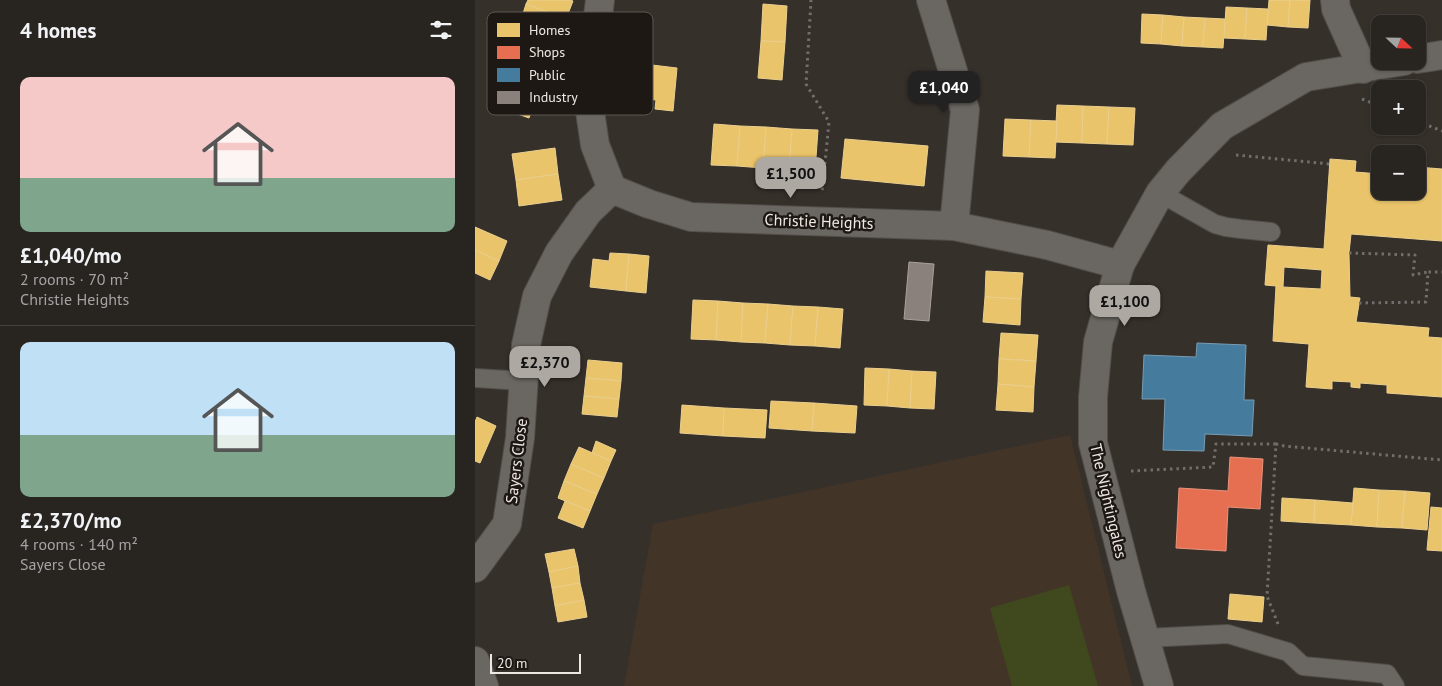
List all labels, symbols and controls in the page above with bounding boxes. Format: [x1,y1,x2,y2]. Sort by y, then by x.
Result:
legend [487,12,653,115]
north arrow [1371,15,1426,70]
map controls [1371,15,1426,200]
icon: filters [427,16,455,44]
text: 4 homes [20,17,96,44]
text: Homes [529,21,570,39]
text: Shops [529,43,565,61]
text: Public [529,66,566,84]
pin: £1,040 [903,70,985,113]
text: £1,040 [919,77,969,97]
button: + [1371,80,1426,135]
text: Industry [529,88,578,106]
icon: home [193,109,283,199]
button: − [1371,145,1426,200]
pin: £1,500 [750,156,832,199]
text: £1,500 [766,163,816,183]
street label: Christie Heights [764,209,874,233]
text: £1,040/mo [20,242,122,269]
text: 2 rooms · 70 m² [20,269,129,289]
pin: £1,100 [1084,284,1166,327]
text: Christie Heights [20,289,129,309]
text: £1,100 [1100,291,1150,311]
pin: £2,370 [504,346,586,388]
text: £2,370 [520,352,570,372]
icon: home [193,375,283,465]
street label: Sayers Close [501,417,531,505]
street label: The Nightingales [1086,442,1132,560]
text: £2,370/mo [20,507,122,534]
text: 4 rooms · 140 m² [20,534,138,554]
text: Sayers Close [20,554,106,574]
scale bar [490,651,581,674]
text: 20 m [497,654,527,672]

